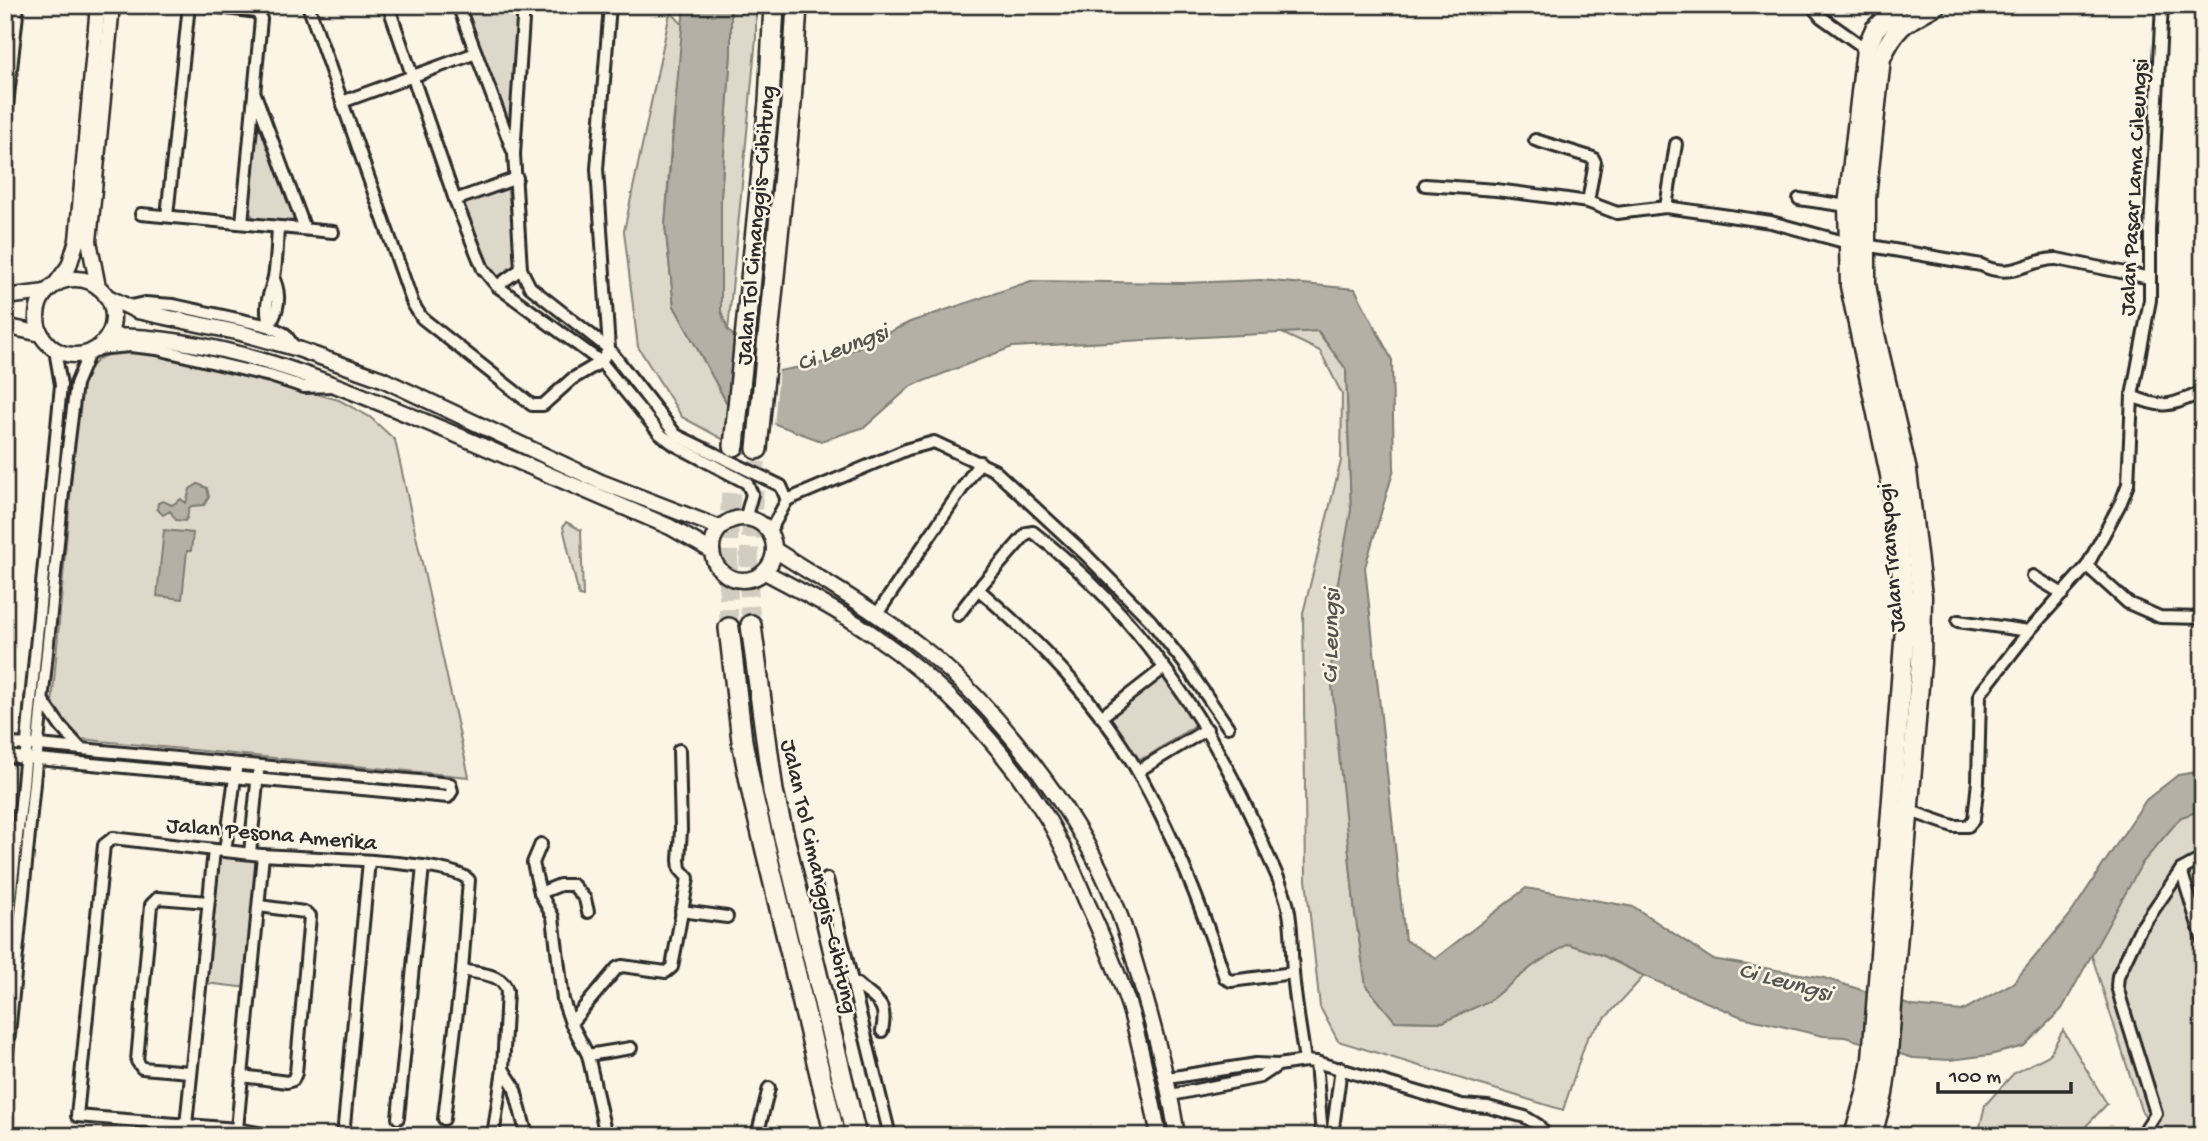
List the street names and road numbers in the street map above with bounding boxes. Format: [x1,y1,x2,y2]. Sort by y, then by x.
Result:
street label: Jalan Pasar Lama Cileungsi [2115,58,2156,317]
street label: Jalan Tol Cimanggis–Cibitung [732,84,783,366]
street label: Jalan Transyogi [1873,482,1912,633]
street label: Jalan Tol Cimanggis–Cibitung [773,737,862,1016]
street label: Jalan Pesona Amerika [165,813,379,858]

